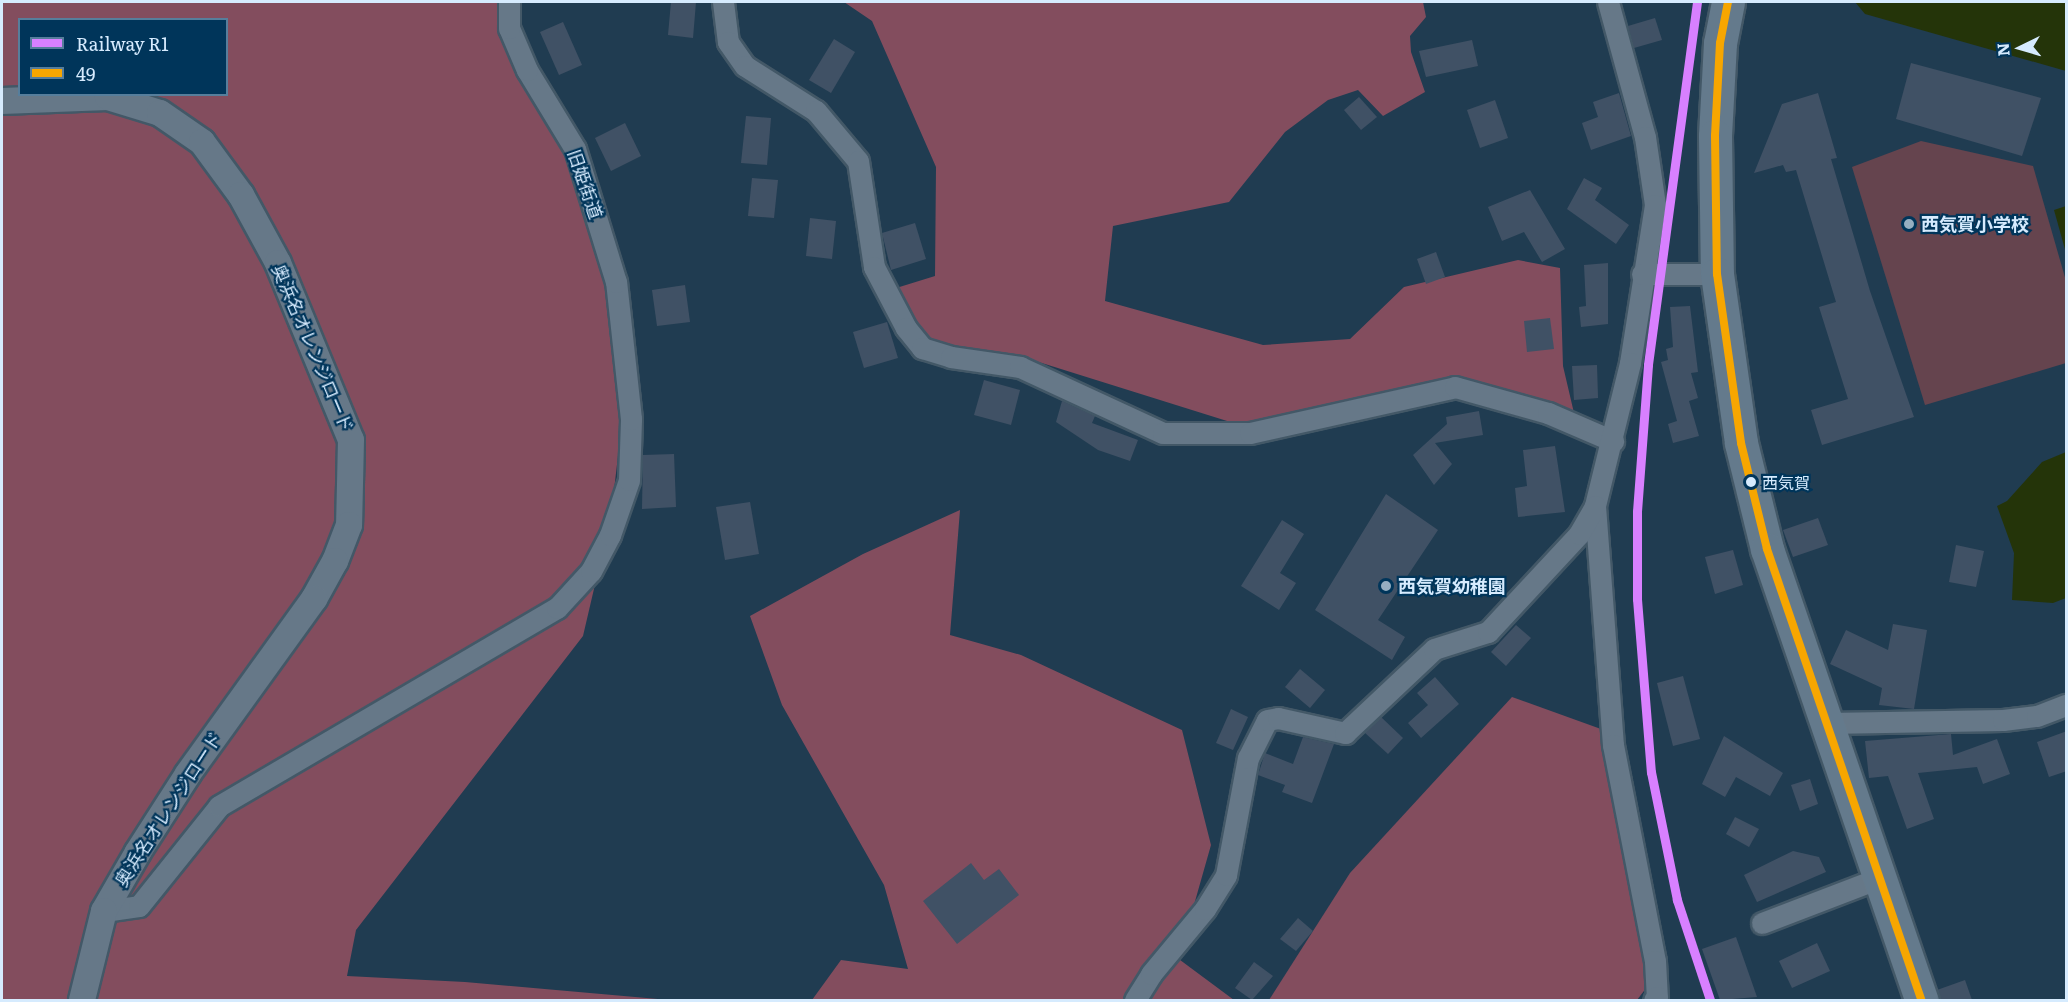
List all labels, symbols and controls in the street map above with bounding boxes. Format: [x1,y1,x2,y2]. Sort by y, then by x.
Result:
legend [18,18,228,96]
north arrow [1990,18,2050,78]
text: Railway R1 [76,30,169,57]
text: N [1990,42,2015,57]
text: 49 [76,60,95,87]
street label: 旧姫街道 [563,146,607,222]
place label: 西気賀小学校 [1921,213,2029,235]
marker: 西気賀小学校 [1902,217,1916,231]
street label: 奥浜名オレンジロード [268,261,358,435]
place label: 西気賀 [1762,472,1810,492]
marker: 西気賀 [1745,476,1757,488]
place label: 西気賀幼稚園 [1398,575,1506,597]
marker: 西気賀幼稚園 [1379,579,1393,593]
street label: 奥浜名オレンジロード [110,728,226,890]

